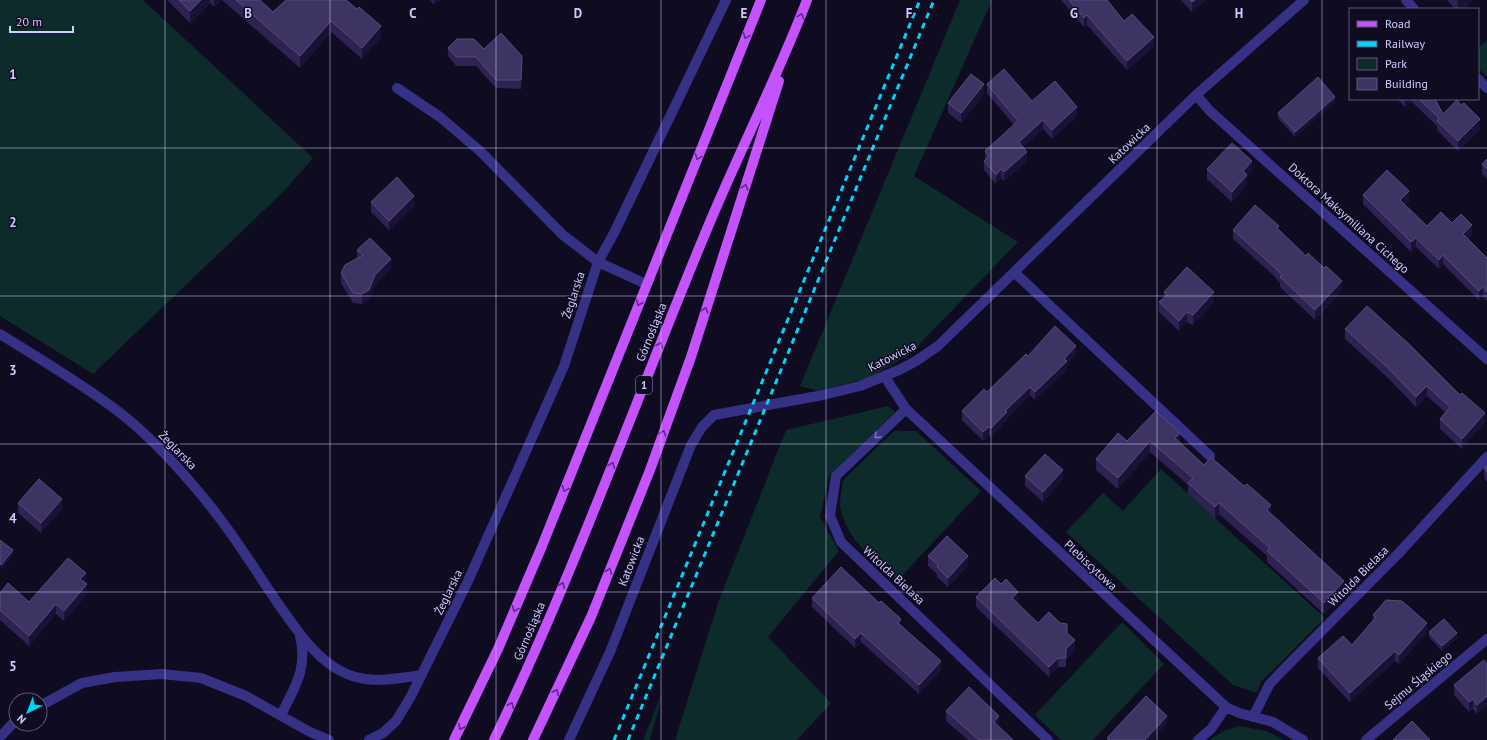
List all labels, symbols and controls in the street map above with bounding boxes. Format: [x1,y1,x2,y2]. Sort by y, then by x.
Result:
text: B [244,5,252,22]
text: C [409,5,417,22]
text: D [574,5,582,22]
text: E [741,5,748,22]
text: F [906,5,913,22]
text: G [1070,5,1078,22]
text: H [1235,5,1243,22]
scale bar [10,8,73,34]
legend [1349,8,1479,100]
one-way arrow [796,12,804,19]
text: 20 m [16,14,42,29]
text: Road [1385,16,1410,31]
one-way arrow [743,33,751,40]
text: Railway [1385,36,1425,51]
text: Park [1385,56,1407,71]
text: 1 [9,66,17,83]
text: Building [1385,76,1428,91]
street label: Katowicka [1105,119,1153,167]
one-way arrow [694,153,702,160]
street label: Doktora Maksymiliana Cichego [1285,160,1413,276]
one-way arrow [740,183,749,190]
text: 2 [9,214,17,231]
street label: Żeglarska [558,270,588,320]
street label: Górnośląska [632,300,670,364]
one-way arrow [635,300,643,307]
one-way arrow [700,307,709,314]
street label: Katowicka [865,337,919,375]
one-way arrow [656,341,664,348]
text: 3 [9,362,17,379]
road number: 1 [636,376,652,394]
street label: Żeglarska [156,427,200,473]
one-way arrow [658,430,667,437]
one-way arrow [875,431,882,438]
one-way arrow [607,462,615,469]
one-way arrow [562,485,570,492]
text: 4 [9,510,17,527]
street label: Katowicka [615,534,647,588]
street label: Plebiscytowa [1061,537,1121,593]
street label: Witolda Bielasa [860,542,928,608]
street label: Witolda Bielasa [1325,543,1391,609]
street label: Żeglarska [431,567,465,617]
one-way arrow [605,568,613,575]
one-way arrow [558,582,566,589]
street label: Górnośląska [510,599,548,663]
one-way arrow [512,606,520,613]
street label: Sejmu Śląskiego [1381,647,1455,713]
text: 5 [9,658,17,675]
one-way arrow [551,689,559,697]
north arrow [8,692,48,732]
one-way arrow [506,702,514,709]
text: N [14,712,29,727]
one-way arrow [458,723,466,730]

